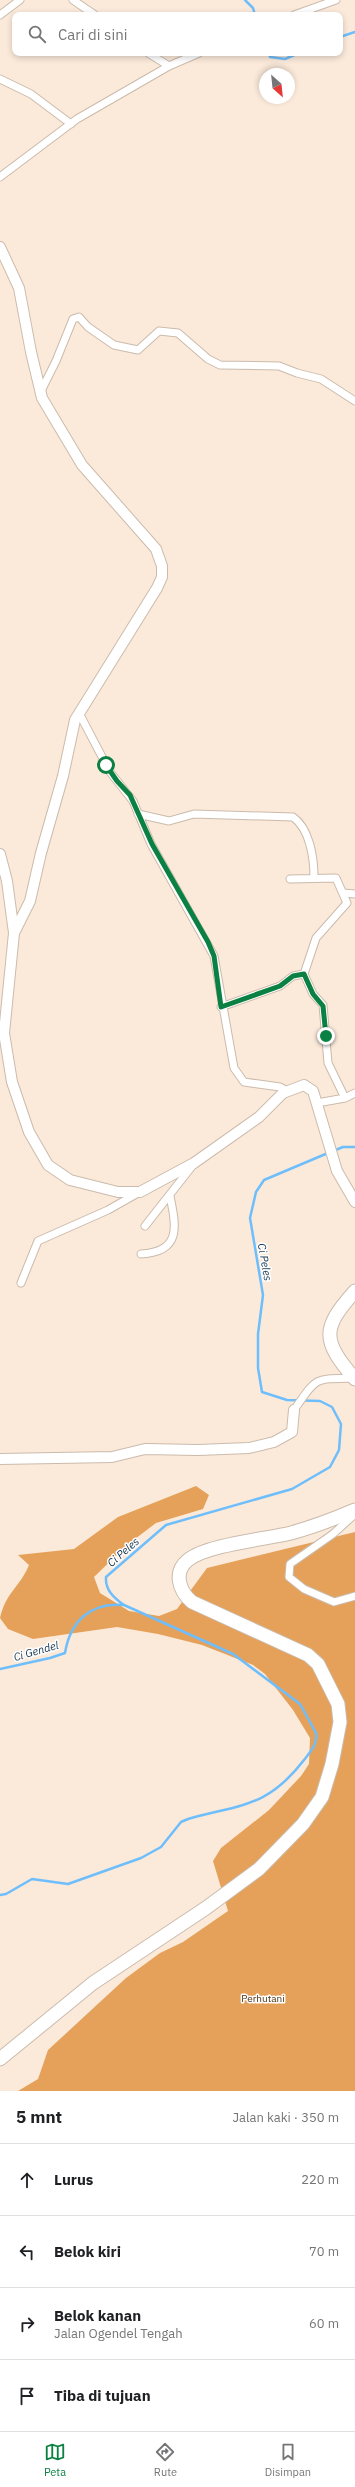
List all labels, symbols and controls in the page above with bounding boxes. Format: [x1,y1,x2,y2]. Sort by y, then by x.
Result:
search box [12,12,343,56]
icon: search [26,23,48,45]
text: Cari di sini [58,25,127,44]
north arrow [259,68,295,104]
route start [97,756,115,774]
route end [317,1027,335,1045]
water label: Ci Peles [255,1242,275,1282]
water label: Ci Peles [104,1534,142,1570]
water label: Ci Gendel [12,1638,60,1664]
park label: Perhutani [241,1992,285,2005]
text: 5 mnt [16,2106,62,2128]
text: Jalan kaki · 350 m [232,2109,339,2126]
icon: ahead [16,2169,38,2191]
text: Lurus [54,2170,93,2189]
text: 220 m [301,2171,339,2188]
icon: left [16,2241,38,2263]
text: Belok kiri [54,2242,121,2261]
text: 70 m [309,2243,339,2260]
text: Belok kanan [54,2306,141,2325]
icon: right [16,2313,38,2335]
text: 60 m [309,2315,339,2332]
text: Jalan Ogendel Tengah [54,2325,183,2342]
icon: arrive [16,2385,38,2407]
text: Tiba di tujuan [54,2386,151,2405]
tab: Peta [44,2441,66,2479]
tab: Rute [154,2441,177,2479]
tab: Disimpan [265,2441,311,2479]

